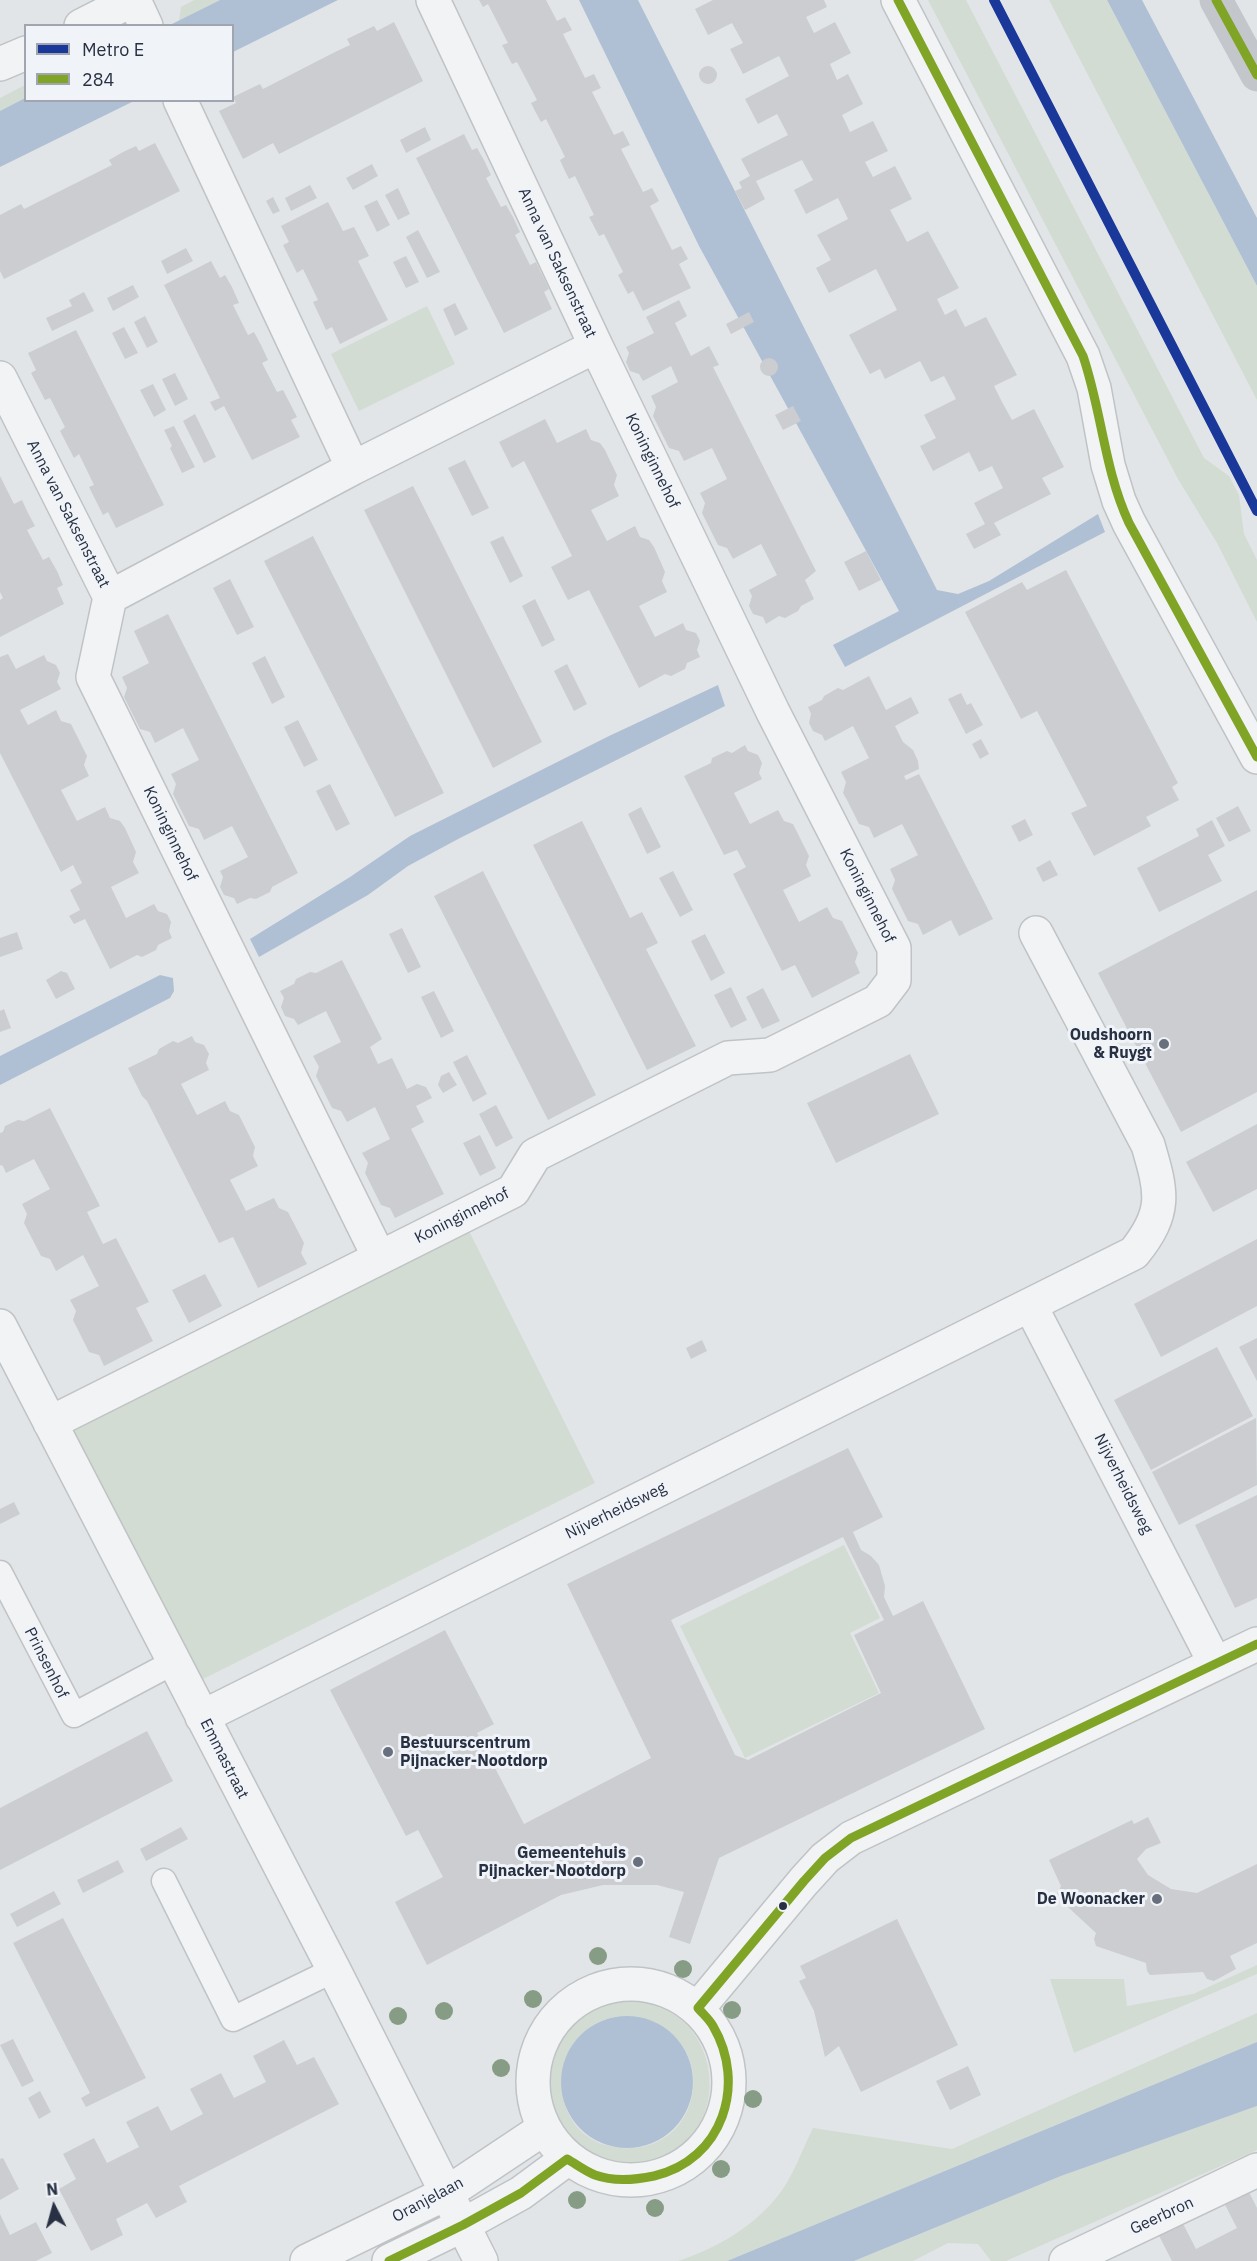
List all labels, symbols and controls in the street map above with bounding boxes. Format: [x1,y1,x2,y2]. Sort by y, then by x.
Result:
legend [24,24,234,102]
text: Metro E [82,38,144,61]
text: 284 [82,68,114,91]
street label: Anna van Saksenstraat [514,185,600,341]
street label: Koninginnehof [621,410,683,512]
street label: Anna van Saksenstraat [22,437,114,591]
street label: Koninginnehof [139,783,201,885]
street label: Koninginnehof [835,846,899,946]
place label: Oudshoorn & Ruygt [1070,1025,1152,1063]
marker: Oudshoorn & Ruygt [1157,1037,1171,1051]
street label: Koninginnehof [412,1184,512,1248]
street label: Nijverheidsweg [1089,1431,1157,1537]
street label: Nijverheidsweg [562,1478,670,1544]
street label: Prinsenhof [20,1624,72,1702]
street label: Emmastraat [196,1716,252,1802]
place label: Bestuurscentrum Pijnacker-Nootdorp [400,1733,548,1771]
marker: Bestuurscentrum Pijnacker-Nootdorp [381,1745,395,1759]
place label: Gemeentehuis Pijnacker-Nootdorp [478,1843,626,1881]
marker: Gemeentehuis Pijnacker-Nootdorp [631,1855,645,1869]
place label: De Woonacker [1037,1889,1145,1909]
marker: De Woonacker [1150,1892,1164,1906]
unlabelled marker [777,1900,789,1912]
street label: Oranjelaan [389,2173,467,2227]
north arrow [24,2177,84,2237]
text: N [45,2179,59,2200]
street label: Geerbron [1127,2193,1197,2239]

